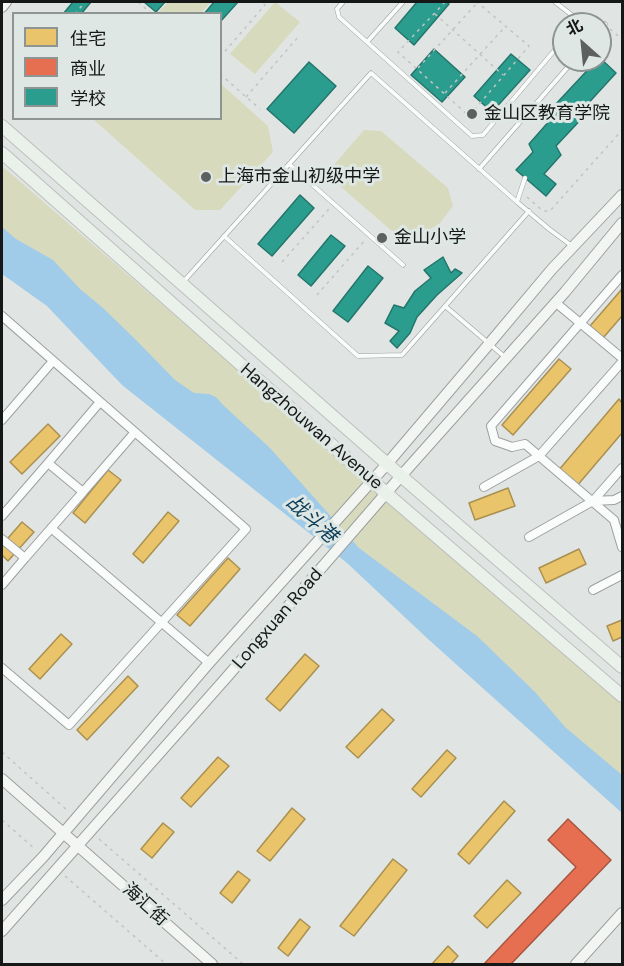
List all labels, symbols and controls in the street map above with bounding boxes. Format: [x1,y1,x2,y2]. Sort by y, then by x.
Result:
legend [12,12,222,120]
north arrow [552,12,612,72]
text: 北 [563,14,586,40]
text: 住宅 [70,27,106,51]
text: 商业 [70,57,106,81]
text: 学校 [70,87,106,111]
place label: 金山区教育学院 [484,103,610,125]
marker: 金山区教育学院 [465,107,479,121]
place label: 上海市金山初级中学 [218,166,380,188]
marker: 上海市金山初级中学 [199,170,213,184]
place label: 金山小学 [394,227,466,249]
marker: 金山小学 [375,231,389,245]
street label: Hangzhouwan Avenue [235,359,387,495]
water label: 战斗港 [281,491,341,549]
street label: Longxuan Road [228,564,328,674]
street label: 海汇街 [118,879,172,931]

